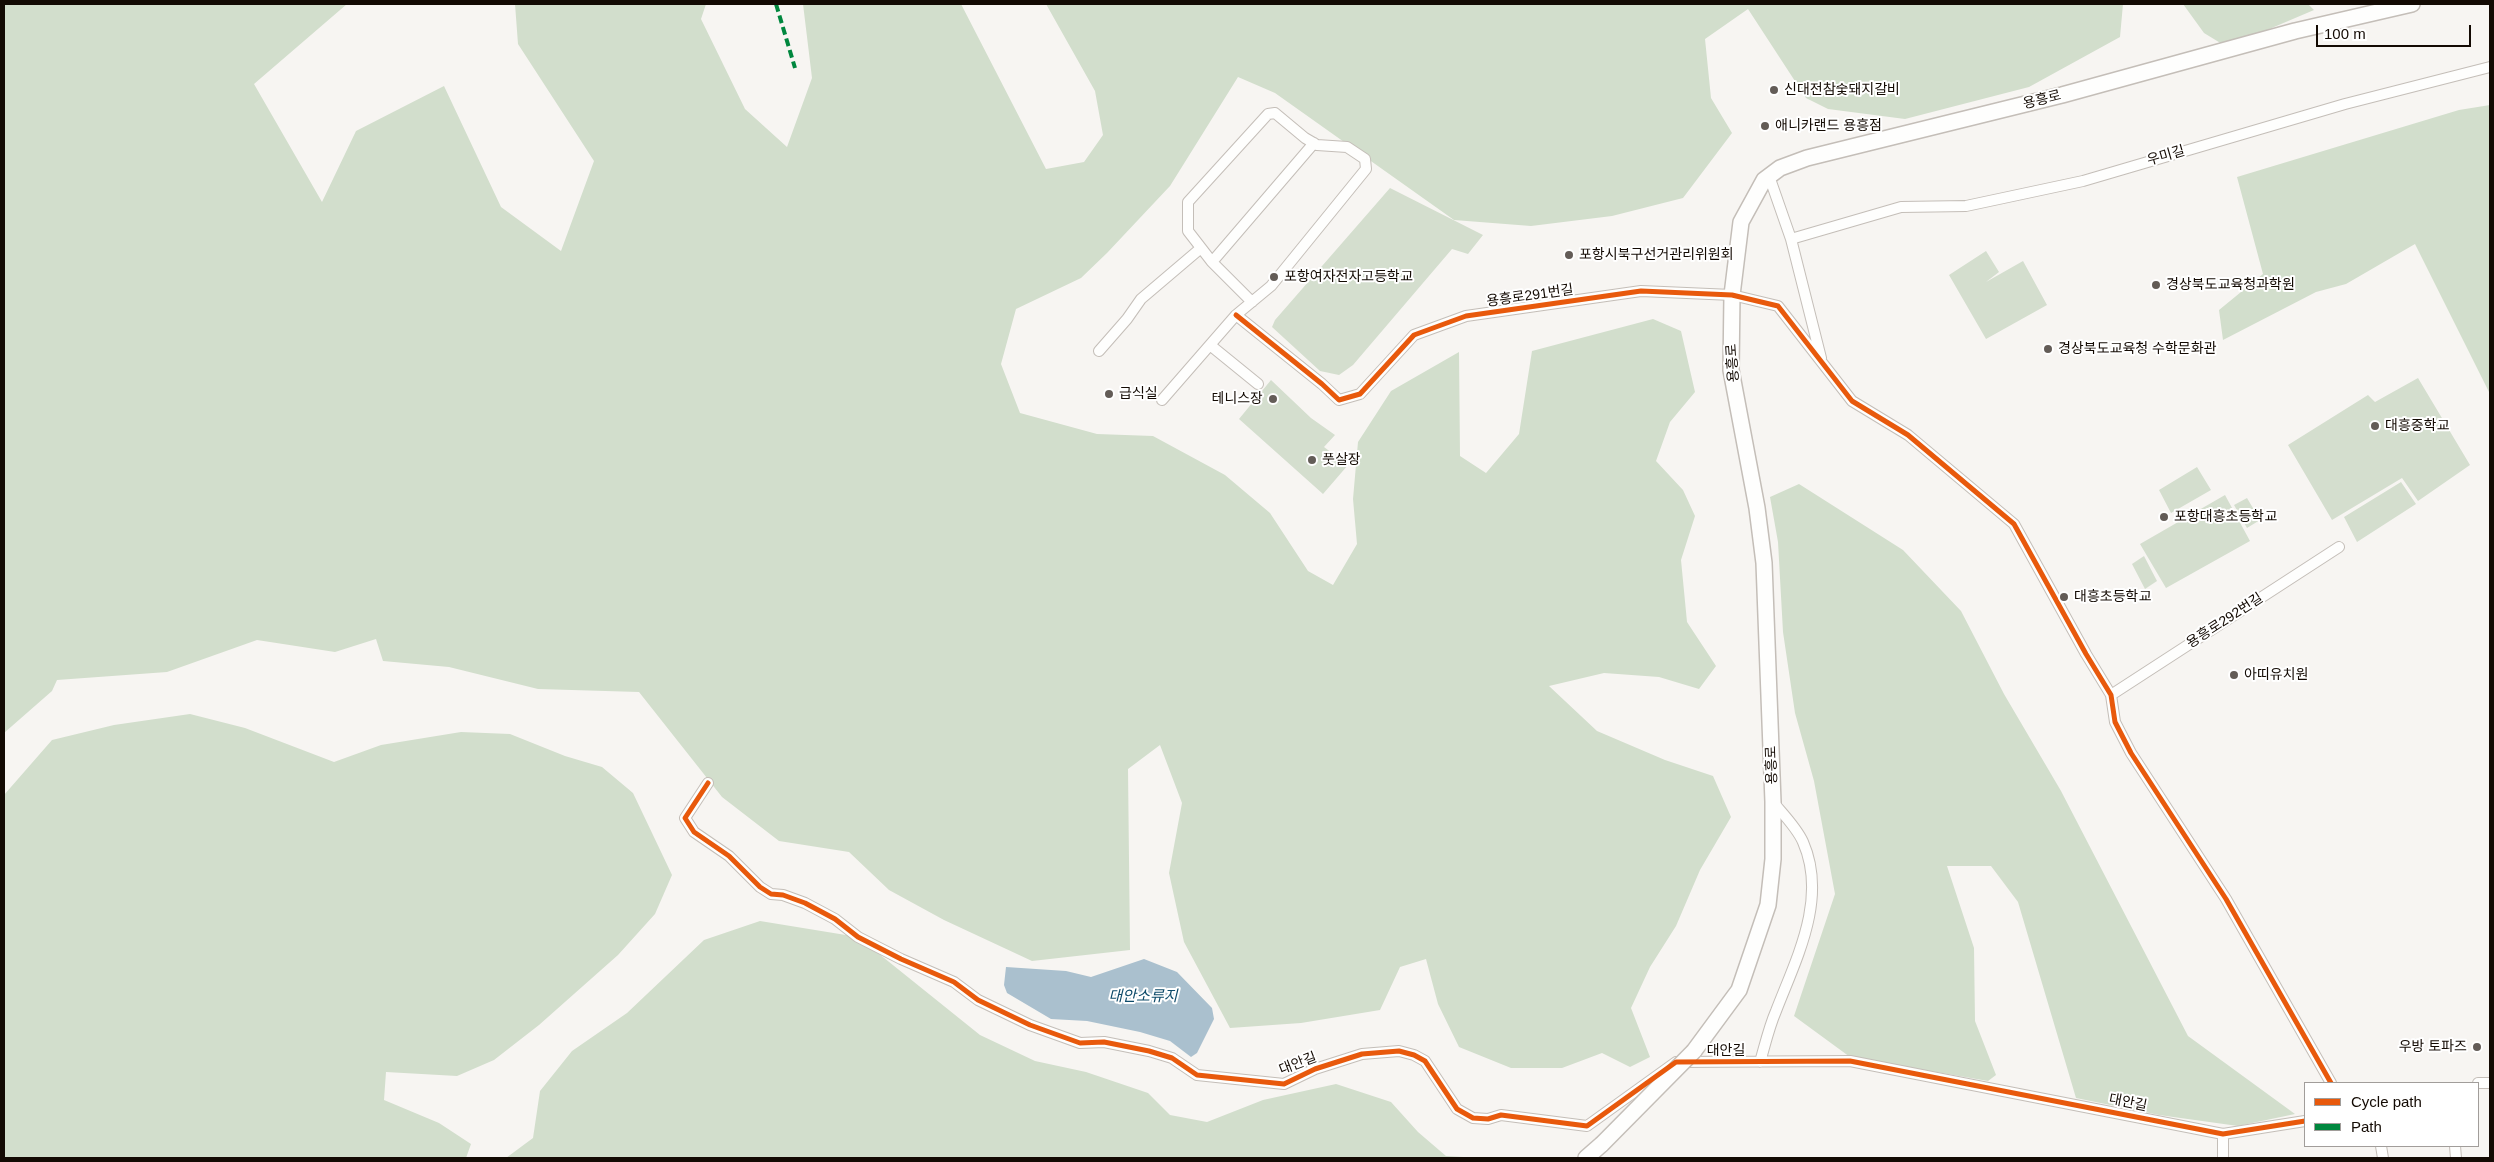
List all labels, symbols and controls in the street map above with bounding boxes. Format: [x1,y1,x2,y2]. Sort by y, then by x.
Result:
scale bar [2319,15,2474,47]
text: 100 m [2324,25,2366,42]
place label: 신대전참숯돼지갈비 [1784,82,1900,98]
marker: 신대전참숯돼지갈비 [1768,84,1780,96]
street label: 용흥로 [2021,87,2063,113]
place label: 애니카랜드 용흥점 [1775,118,1882,134]
marker: 애니카랜드 용흥점 [1759,120,1771,132]
street label: 우미길 [2145,143,2187,169]
place label: 포항시북구선거관리위원회 [1579,247,1734,263]
marker: 포항시북구선거관리위원회 [1563,249,1575,261]
place label: 포항여자전자고등학교 [1284,269,1413,285]
marker: 포항여자전자고등학교 [1268,271,1280,283]
place label: 경상북도교육청과학원 [2166,277,2295,293]
marker: 경상북도교육청과학원 [2150,279,2162,291]
street label: 용흥로291번길 [1485,282,1575,310]
place label: 경상북도교육청 수학문화관 [2058,341,2216,357]
street label: 용흥로 [1723,343,1743,383]
marker: 경상북도교육청 수학문화관 [2042,343,2054,355]
place label: 급식실 [1119,386,1158,402]
marker: 급식실 [1103,388,1115,400]
place label: 테니스장 [1211,391,1263,407]
marker: 테니스장 [1267,393,1279,405]
place label: 대흥중학교 [2385,418,2449,434]
marker: 대흥중학교 [2369,420,2381,432]
place label: 풋살장 [1322,452,1361,468]
marker: 풋살장 [1306,454,1318,466]
place label: 포항대흥초등학교 [2174,509,2277,525]
marker: 포항대흥초등학교 [2158,511,2170,523]
place label: 대흥초등학교 [2074,589,2151,605]
street label: 용흥로292번길 [2184,590,2266,652]
marker: 대흥초등학교 [2058,591,2070,603]
place label: 아띠유치원 [2244,667,2308,683]
marker: 아띠유치원 [2228,669,2240,681]
street label: 용흥로 [1763,745,1781,785]
water label: 대안소류지 [1109,988,1177,1006]
place label: 우방 토파즈 [2399,1039,2467,1055]
marker: 우방 토파즈 [2471,1041,2483,1053]
street label: 대안길 [1707,1043,1745,1059]
street label: 대안길 [1277,1049,1319,1079]
legend [2304,1082,2479,1147]
street label: 대안길 [2107,1091,2149,1115]
text: Cycle path [2351,1093,2422,1110]
text: Path [2351,1118,2382,1135]

